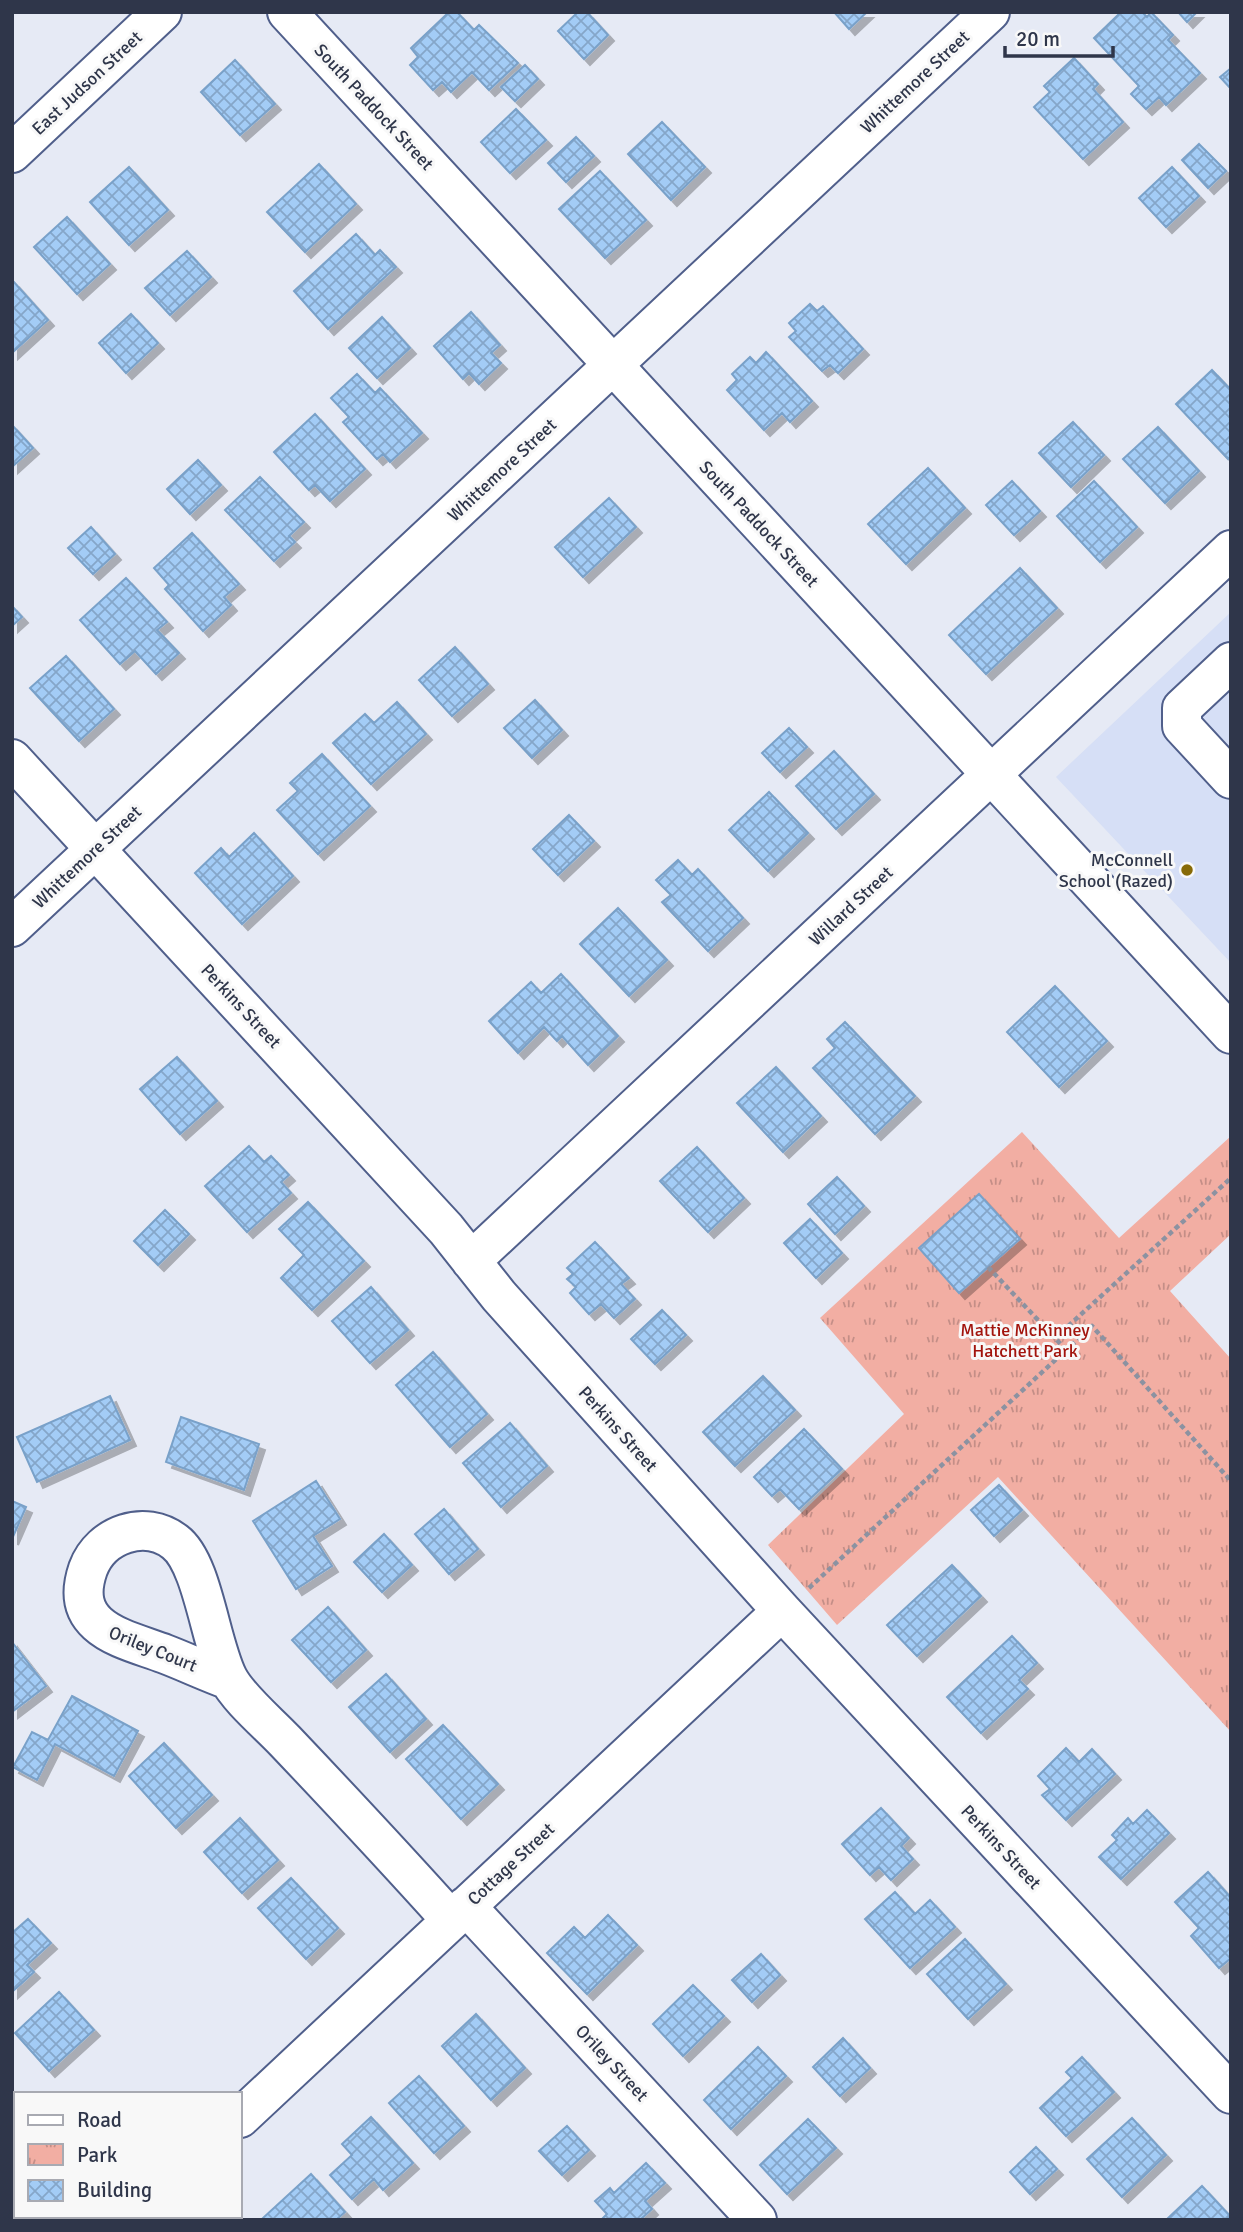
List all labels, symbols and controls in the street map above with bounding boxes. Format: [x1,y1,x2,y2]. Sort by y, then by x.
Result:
scale bar [1005,14,1114,58]
street label: East Judson Street [27,26,147,140]
street label: Whittemore Street [856,26,974,138]
text: 20 m [1016,26,1060,52]
street label: South Paddock Street [310,39,438,175]
street label: Whittemore Street [443,414,561,526]
street label: South Paddock Street [695,456,823,592]
street label: Whittemore Street [28,801,146,913]
place label: McConnell School (Razed) [1059,849,1173,892]
street label: Willard Street [805,862,897,950]
marker: McConnell School (Razed) [1179,862,1195,878]
street label: Perkins Street [196,959,286,1053]
park label: Mattie McKinney Hatchett Park [960,1319,1090,1362]
street label: Perkins Street [574,1382,662,1476]
street label: Oriley Court [106,1621,200,1677]
street label: Perkins Street [956,1800,1046,1894]
street label: Cottage Street [463,1818,559,1910]
street label: Oriley Street [571,2020,653,2106]
legend [14,2092,242,2218]
text: Road [77,2107,122,2133]
text: Park [77,2142,118,2168]
text: Building [77,2177,152,2203]

